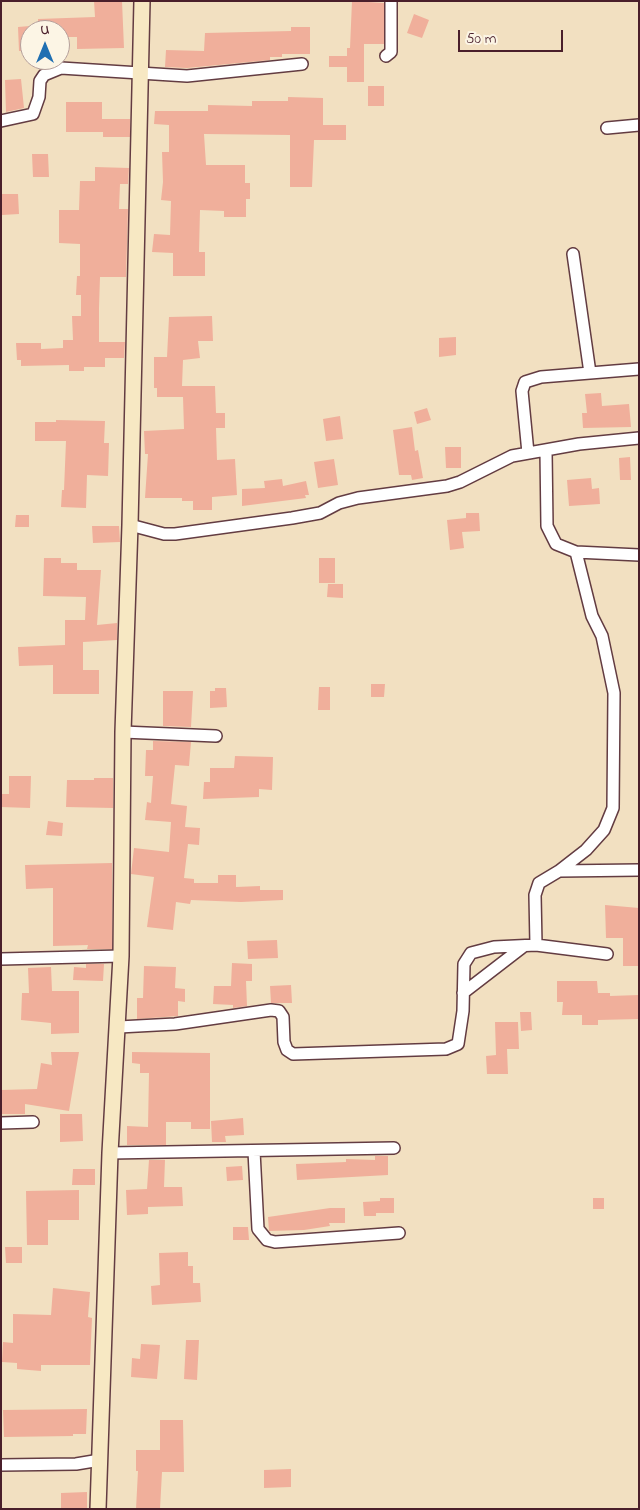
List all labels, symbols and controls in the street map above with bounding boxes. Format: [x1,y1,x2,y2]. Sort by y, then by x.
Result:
north arrow [20,20,70,70]
text: U [41,20,49,41]
scale bar [460,20,565,52]
text: 50 m [466,28,496,50]

